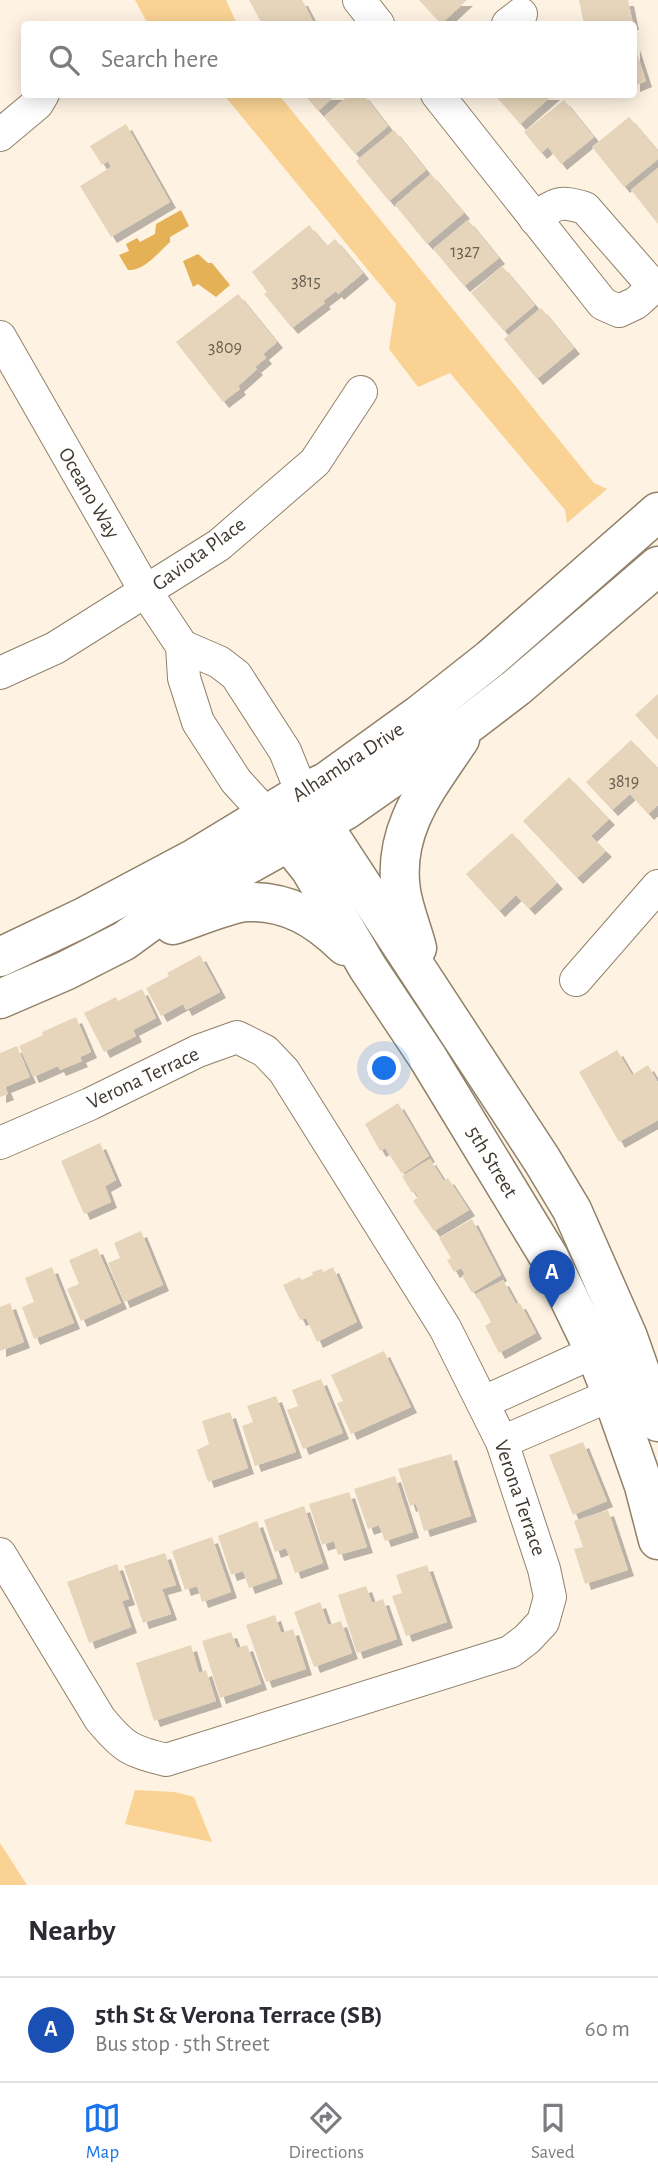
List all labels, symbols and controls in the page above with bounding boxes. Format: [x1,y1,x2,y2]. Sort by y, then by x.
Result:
search box [21,21,637,98]
icon: search [45,41,83,79]
text: Search here [101,46,219,72]
house number: 1327 [450,243,480,261]
house number: 3815 [291,273,321,291]
house number: 3809 [208,339,242,357]
street label: Oceano Way [55,444,123,542]
street label: Gaviota Place [149,513,249,595]
street label: Alhambra Drive [288,718,408,806]
house number: 3819 [609,773,639,791]
street label: Verona Terrace [84,1043,202,1113]
your location [367,1051,401,1085]
street label: 5th Street [463,1123,522,1202]
pin: A [529,1250,575,1308]
street label: Verona Terrace [490,1437,550,1559]
text: Nearby [28,1916,116,1946]
text: 5th St & Verona Terrace (SB) [95,2002,383,2028]
text: A [44,2018,58,2041]
text: 60 m [585,2018,630,2041]
text: Bus stop · 5th Street [95,2033,270,2056]
tab: Map [83,2099,121,2164]
tab: Directions [288,2099,364,2164]
tab: Saved [531,2099,575,2164]

